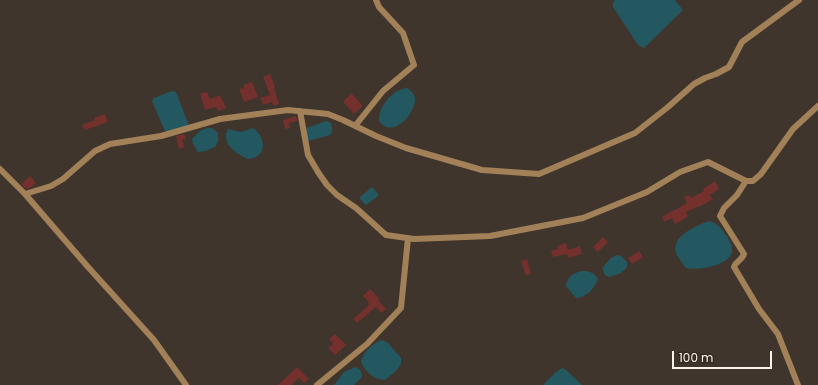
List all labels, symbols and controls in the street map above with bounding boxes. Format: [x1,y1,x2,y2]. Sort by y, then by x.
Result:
scale bar [674,343,774,369]
text: 100 m [679,349,713,366]

